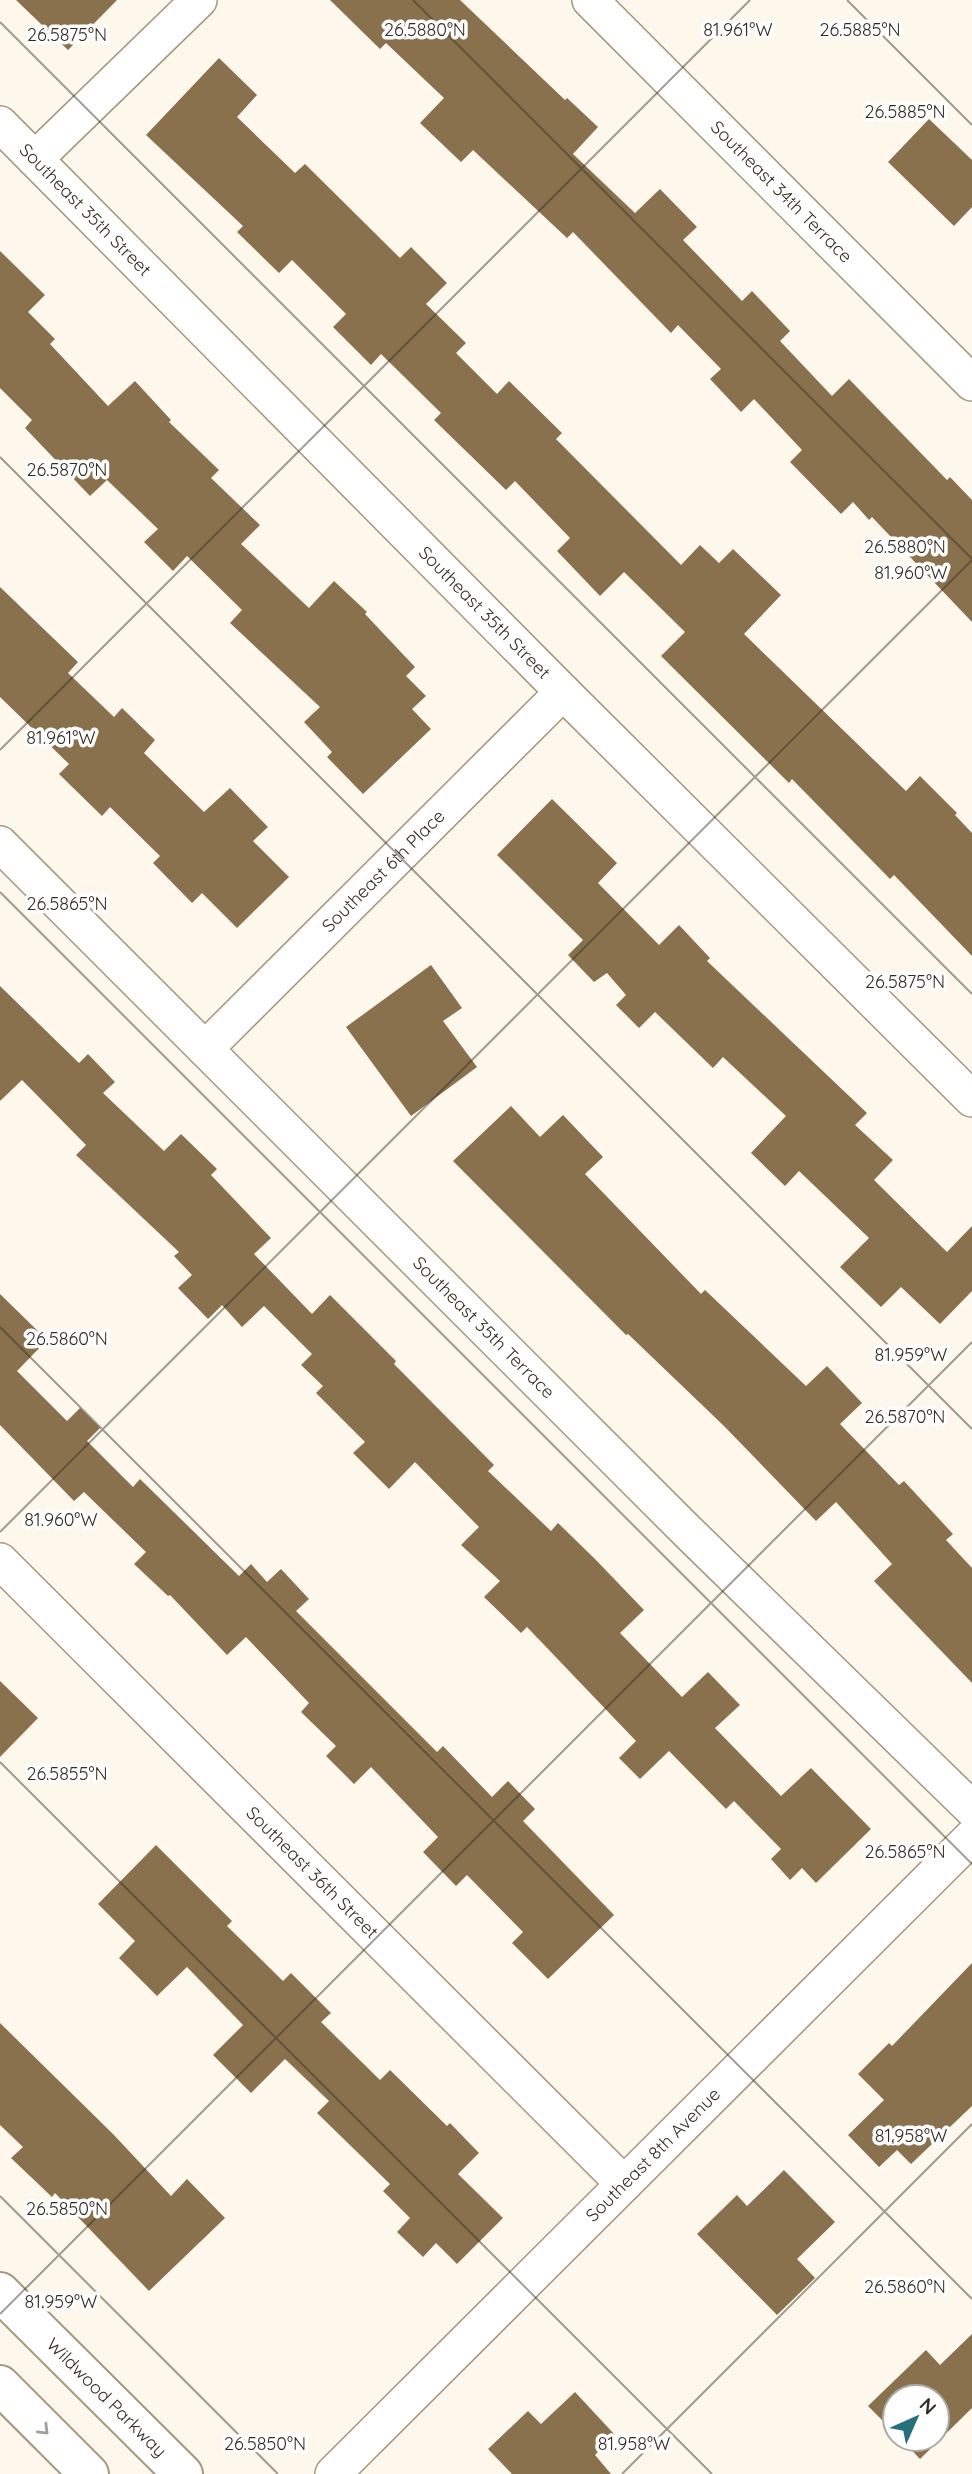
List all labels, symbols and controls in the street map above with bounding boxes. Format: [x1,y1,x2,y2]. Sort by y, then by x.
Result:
text: 26.5880°N [384,18,466,41]
text: 81.961°W [703,18,773,41]
text: 26.5885°N [819,18,901,41]
text: 26.5875°N [27,23,107,46]
text: 26.5885°N [864,100,946,123]
street label: Southeast 34th Terrace [706,116,857,267]
street label: Southeast 35th Street [15,138,156,281]
text: 26.5870°N [27,458,107,481]
text: 26.5880°N [864,535,946,558]
street label: Southeast 35th Street [414,541,556,684]
text: 81.960°W [874,561,948,584]
text: 81.961°W [26,726,96,749]
street label: Southeast 6th Place [317,804,449,937]
text: 26.5865°N [26,892,108,915]
text: 26.5875°N [865,970,945,993]
street label: Southeast 35th Terrace [408,1251,560,1403]
text: 26.5860°N [26,1327,108,1350]
text: 81.959°W [875,1343,947,1366]
text: 26.5870°N [865,1405,945,1428]
text: 81.960°W [24,1508,98,1531]
text: 26.5855°N [26,1762,108,1785]
street label: Southeast 36th Street [241,1801,384,1943]
text: 26.5865°N [864,1840,946,1863]
street label: Southeast 8th Avenue [581,2083,725,2227]
text: 81.958°W [875,2124,947,2147]
text: 26.5850°N [26,2197,108,2220]
text: 26.5860°N [864,2275,946,2298]
text: 81.959°W [25,2290,97,2313]
street label: Wildwood Parkway [42,2333,172,2462]
north arrow [881,2383,951,2453]
text: N [915,2393,941,2419]
one-way arrow [36,2421,49,2434]
text: 26.5850°N [224,2432,306,2455]
text: 81.958°W [598,2432,670,2455]

